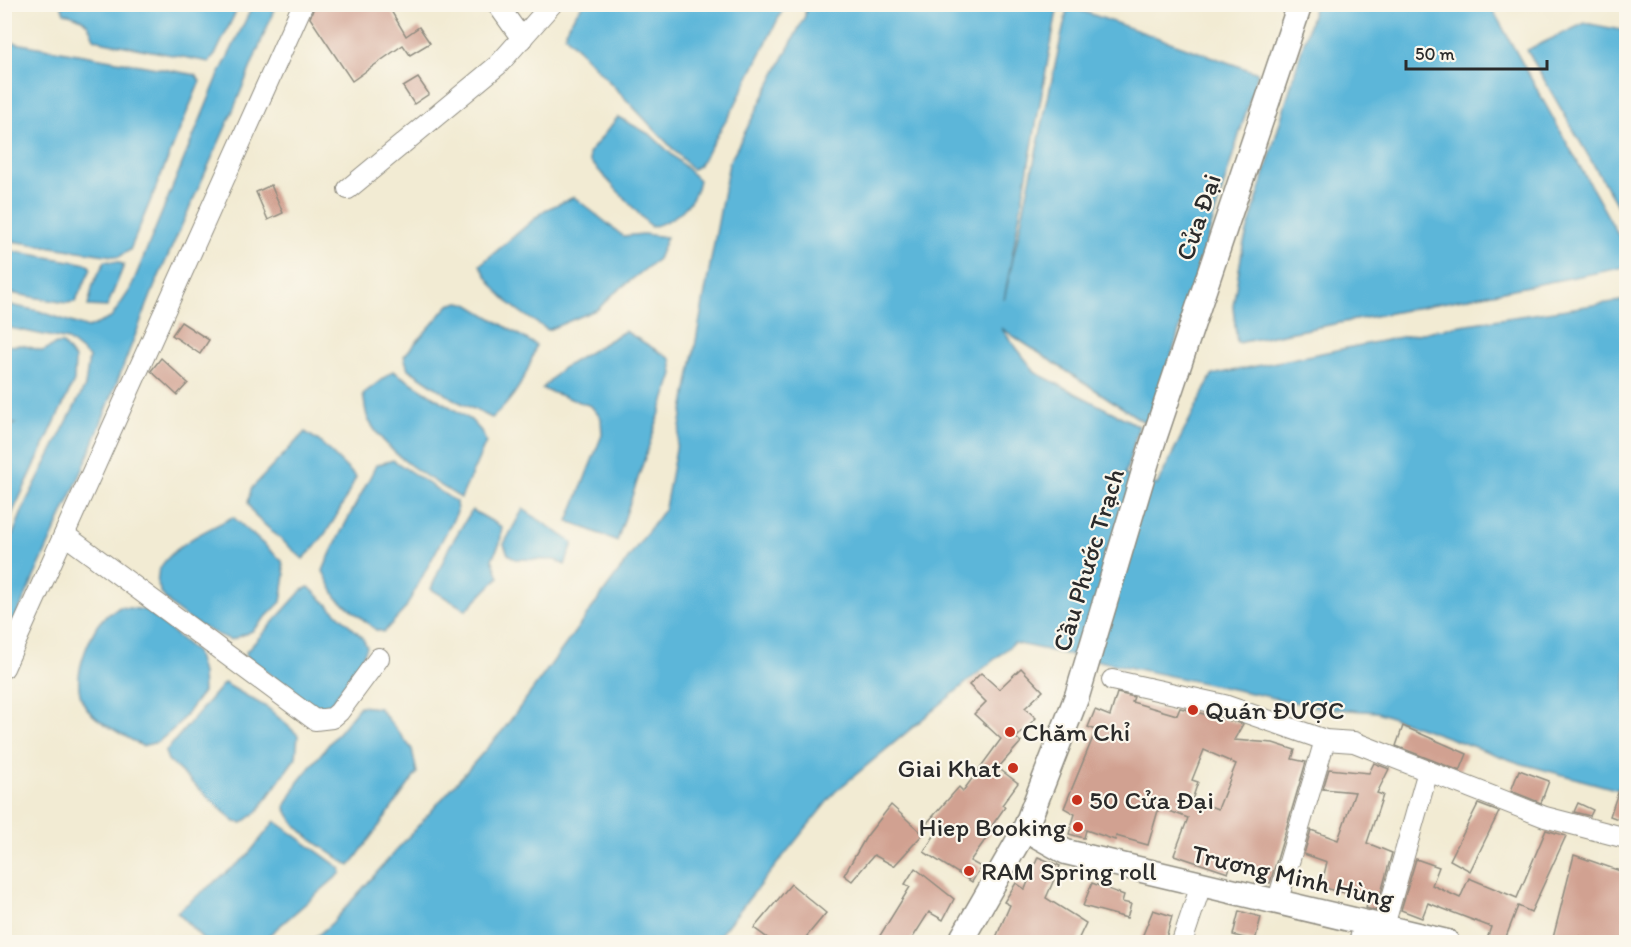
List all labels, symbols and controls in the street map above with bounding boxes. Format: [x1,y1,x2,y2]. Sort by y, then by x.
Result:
scale bar [1406,33,1547,71]
text: 50 m [1415,43,1455,65]
street label: Cửa Đại [1168,170,1228,264]
street label: Cầu Phước Trạch [1045,465,1131,655]
place label: Quán ĐƯỢC [1205,694,1344,726]
marker: Quán ĐƯỢC [1186,703,1200,717]
place label: Chăm Chỉ [1022,716,1130,748]
marker: Chăm Chỉ [1003,725,1017,739]
place label: Giai Khat [898,752,1001,784]
marker: Giai Khat [1006,761,1020,775]
place label: 50 Cửa Đại [1089,784,1214,816]
marker: 50 Cửa Đại [1070,793,1084,807]
place label: Hiep Booking [918,811,1067,843]
marker: Hiep Booking [1071,820,1085,834]
street label: Trương Minh Hùng [1189,837,1398,915]
place label: RAM Spring roll [981,855,1157,887]
marker: RAM Spring roll [962,864,976,878]

